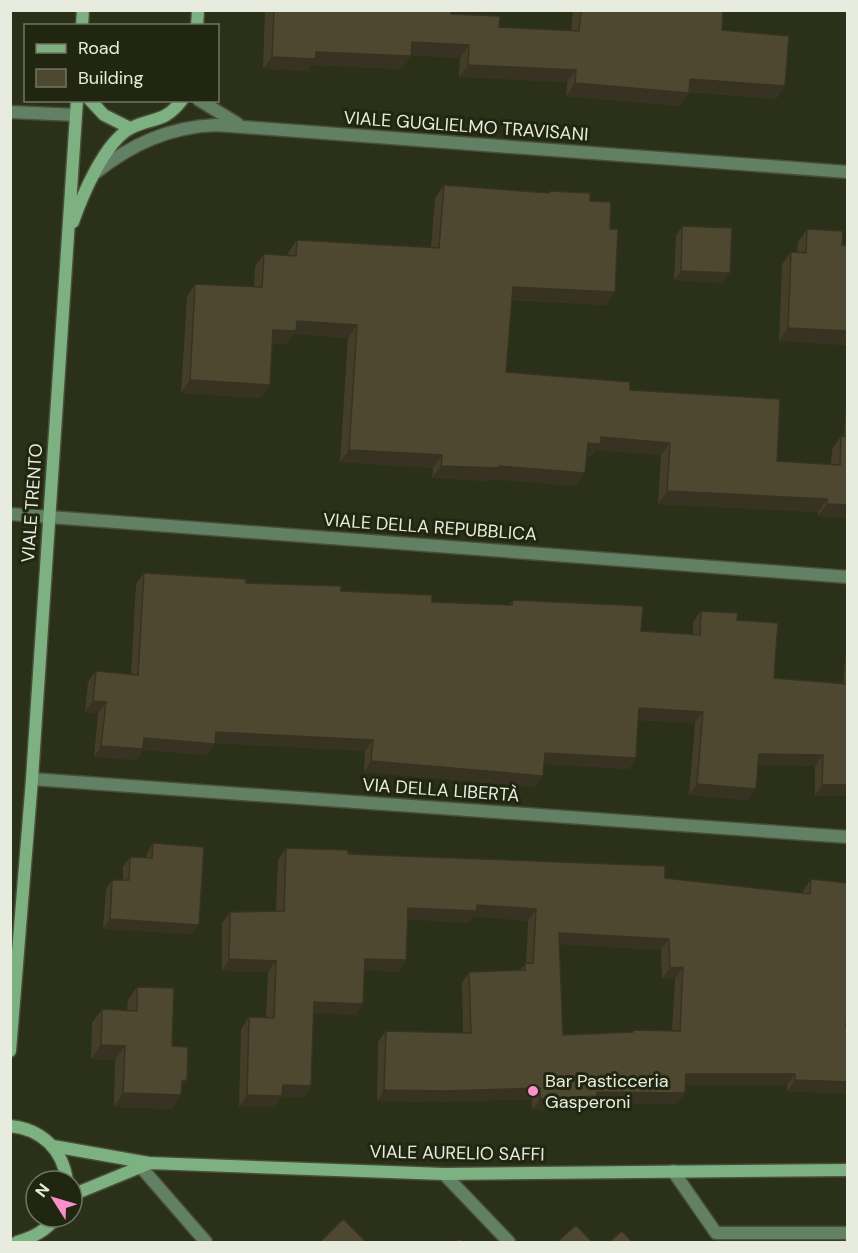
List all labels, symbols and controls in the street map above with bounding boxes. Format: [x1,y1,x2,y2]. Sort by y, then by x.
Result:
legend [24,24,219,102]
text: Road [78,36,120,60]
text: Building [78,66,143,90]
street label: VIALE GUGLIELMO TRAVISANI [343,105,589,147]
street label: VIALE TRENTO [16,443,48,563]
street label: VIALE DELLA REPUBBLICA [322,508,538,546]
street label: VIA DELLA LIBERTÀ [362,773,520,807]
place label: Bar Pasticceria Gasperoni [545,1069,669,1114]
marker: Bar Pasticceria Gasperoni [526,1084,540,1098]
street label: VIALE AURELIO SAFFI [369,1139,545,1167]
north arrow [24,1169,84,1229]
text: N [31,1179,54,1201]

